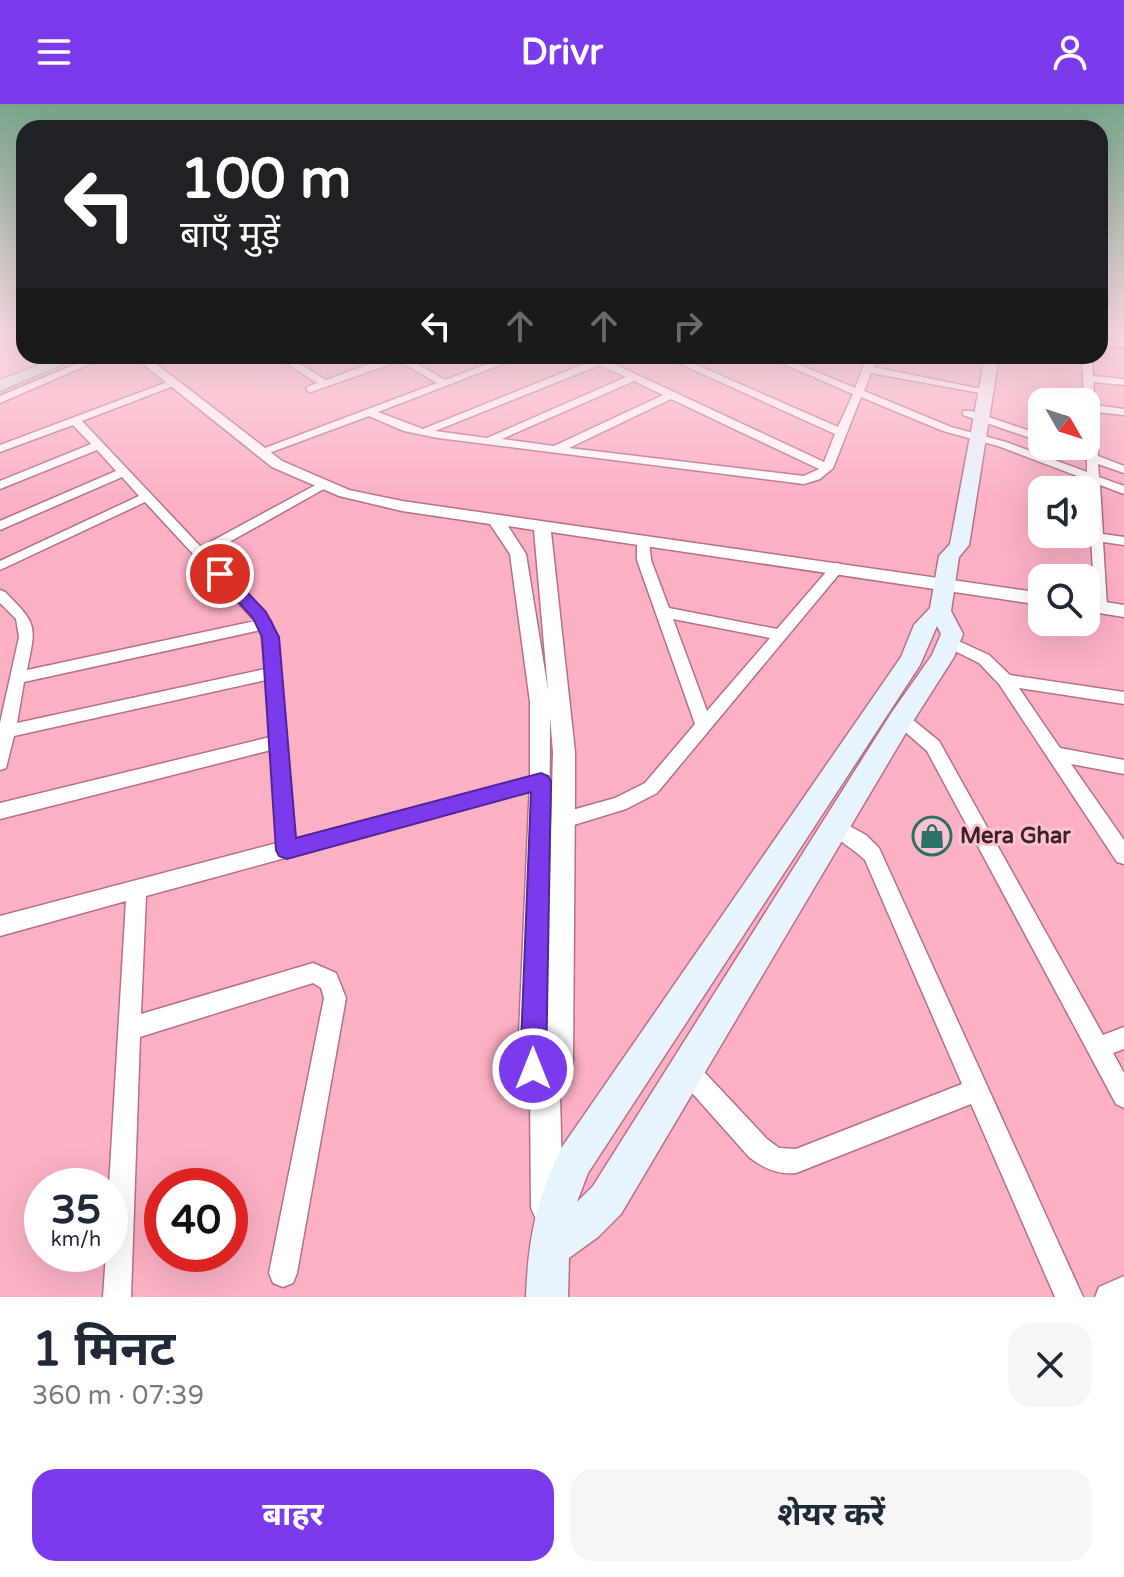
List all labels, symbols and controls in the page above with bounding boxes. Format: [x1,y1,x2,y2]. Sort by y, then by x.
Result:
icon: menu [32,30,76,74]
icon: person [1048,30,1092,74]
text: Drivr [521,31,603,74]
text: 100 m [180,146,351,213]
icon: left [48,152,152,256]
text: बाएँ मुड़ें [180,214,280,257]
icon: left [414,304,458,348]
icon: ahead [498,304,542,348]
icon: ahead [582,304,626,348]
icon: right [666,304,710,348]
north arrow [1028,388,1100,460]
map controls [1028,388,1100,636]
button: sound [1028,476,1100,548]
pin [186,540,254,608]
icon: arrive [198,552,242,596]
button: search [1028,564,1100,636]
shop icon: Mera Ghar [911,815,953,857]
place label: Mera Ghar [960,823,1071,849]
position arrow [491,1027,575,1111]
speed limit sign: 40 [144,1168,248,1272]
text: 35 [51,1186,101,1234]
text: km/h [51,1228,101,1252]
text: 1 मिनट [32,1321,175,1379]
button: close [1008,1323,1092,1407]
text: 360 m · 07:39 [32,1380,204,1411]
button: बाहर [32,1469,554,1561]
button: शेयर करें [570,1469,1092,1561]

